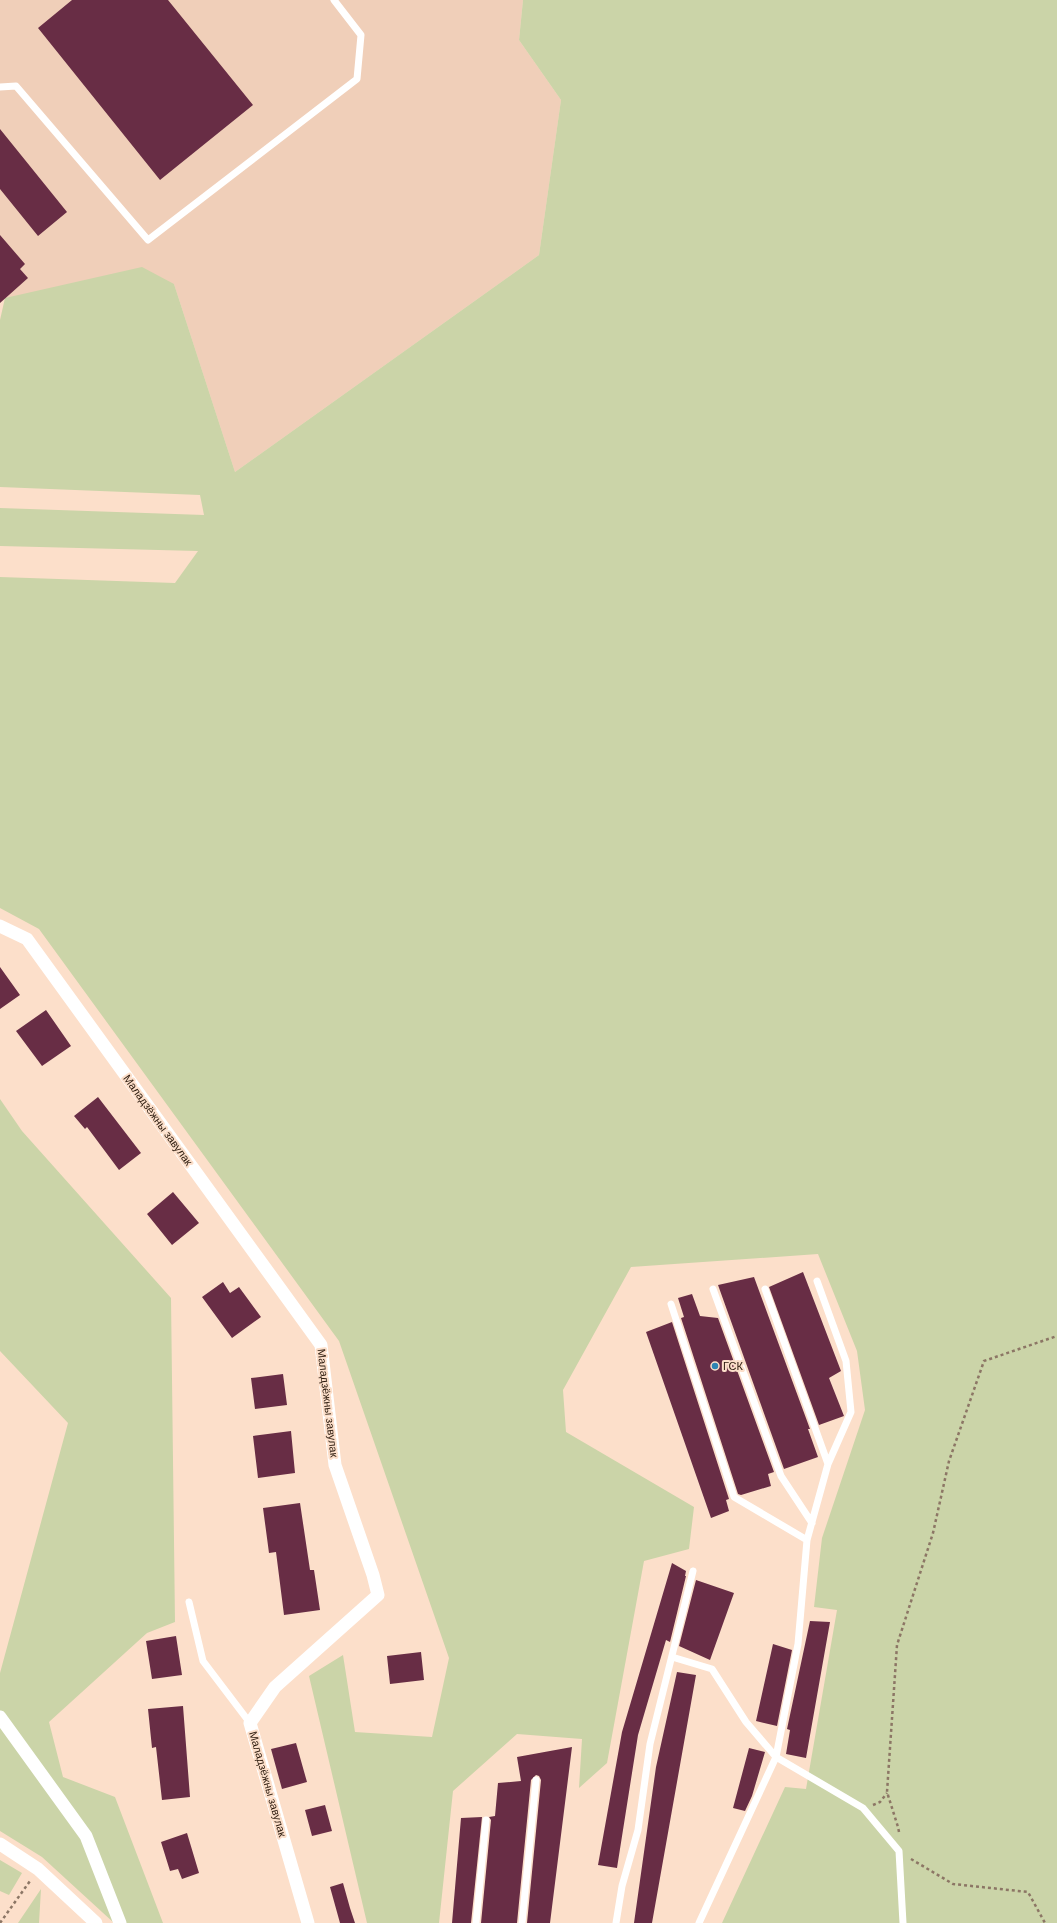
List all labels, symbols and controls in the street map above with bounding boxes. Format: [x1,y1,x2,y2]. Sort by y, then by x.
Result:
street label: Маладзёжны завулак [120,1072,196,1168]
street label: Маладзёжны завулак [314,1348,342,1458]
place label: ГСК [723,1359,743,1373]
marker: ГСК [710,1361,720,1371]
street label: Маладзёжны завулак [246,1730,290,1839]

